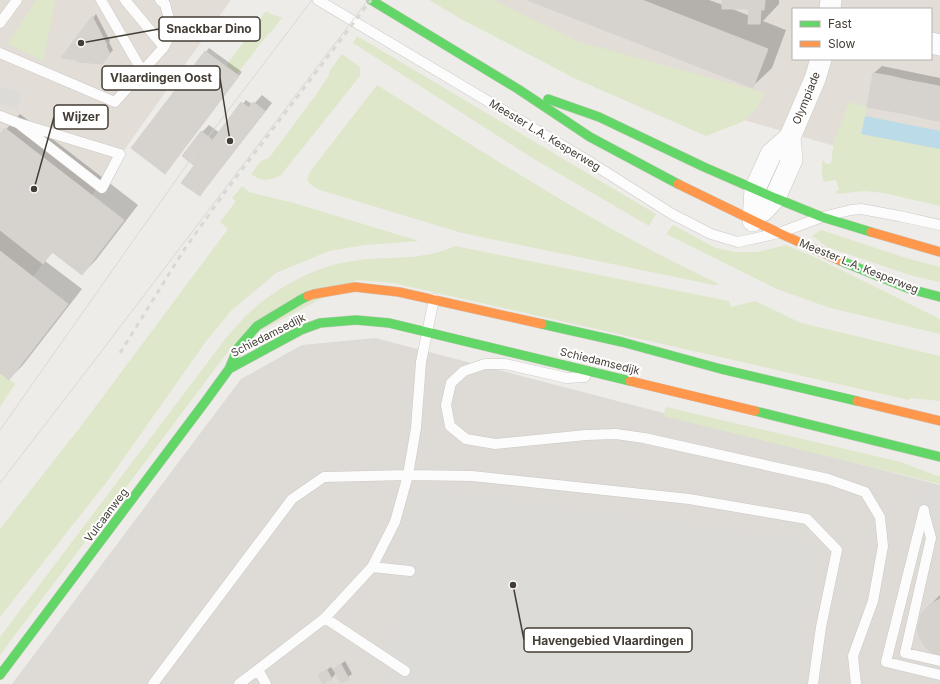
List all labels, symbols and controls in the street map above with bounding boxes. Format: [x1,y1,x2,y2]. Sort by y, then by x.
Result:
legend [792,8,932,60]
text: Fast [828,16,852,31]
callout: Snackbar Dino [159,17,260,41]
text: Snackbar Dino [166,21,252,36]
text: Slow [828,36,856,51]
callout: Vlaardingen Oost [102,66,220,90]
text: Vlaardingen Oost [110,70,212,85]
street label: Olympiade [789,70,823,126]
street label: Meester L.A. Kesperweg [487,96,603,174]
callout: Wijzer [54,105,108,129]
text: Wijzer [62,109,100,124]
street label: Meester L.A. Kesperweg [797,236,921,296]
street label: Schiedamsedijk [228,310,308,360]
street label: Schiedamsedijk [559,344,641,378]
street label: Vulcaanweg [81,485,131,545]
callout: Havengebied Vlaardingen [524,628,692,652]
text: Havengebied Vlaardingen [532,633,684,648]

